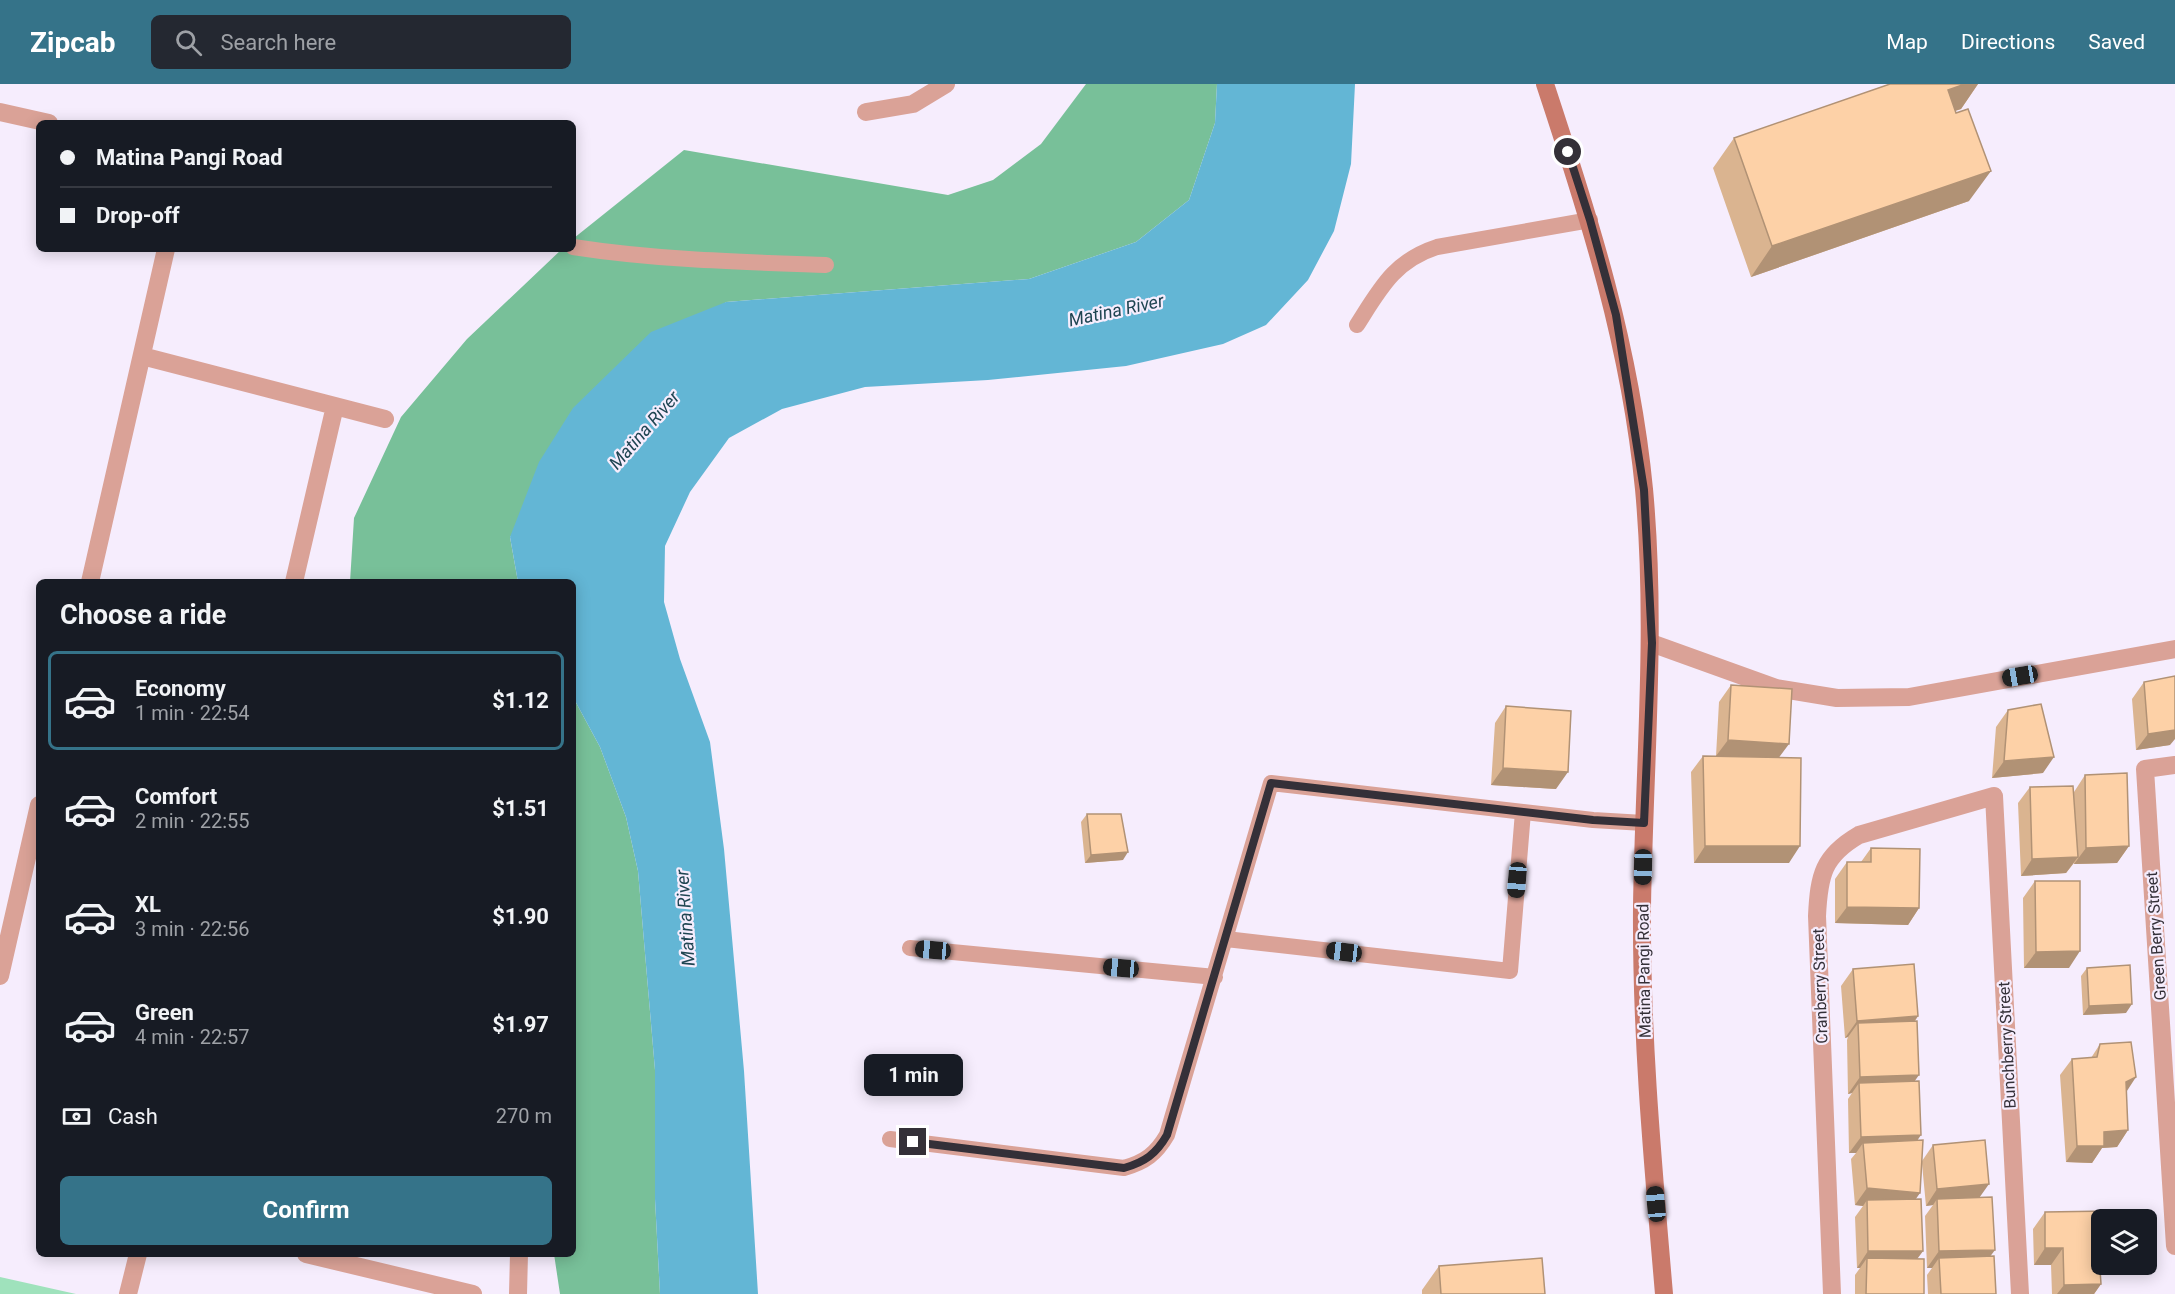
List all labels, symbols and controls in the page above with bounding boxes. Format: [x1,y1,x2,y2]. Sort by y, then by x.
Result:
search box [151,15,571,69]
text: Zipcab [30,26,115,59]
icon: search [172,26,205,59]
text: Search here [220,30,336,55]
text: Map [1886,30,1928,54]
text: Directions [1961,30,2055,54]
text: Saved [2088,30,2145,54]
route start [1554,138,1581,165]
text: Matina Pangi Road [96,145,283,170]
text: Drop-off [96,203,180,228]
water label: Matina River [1066,289,1167,330]
water label: Matina River [604,386,684,473]
text: Choose a ride [60,599,226,631]
car [2001,664,2039,688]
icon: car [63,674,117,728]
text: Economy [135,676,226,701]
text: $1.12 [492,688,549,713]
text: 1 min · 22:54 [135,701,250,725]
icon: car [63,782,117,836]
text: Comfort [135,784,217,809]
text: $1.51 [492,796,549,821]
text: 2 min · 22:55 [135,809,250,833]
car [1634,849,1652,885]
car [1506,861,1528,899]
water label: Matina River [671,868,699,967]
street label: Green Berry Street [2142,871,2170,1001]
icon: car [63,890,117,944]
text: XL [135,892,161,917]
text: $1.90 [492,904,549,929]
street label: Matina Pangi Road [1633,904,1655,1038]
text: 3 min · 22:56 [135,917,250,941]
street label: Cranberry Street [1808,928,1832,1044]
car [914,939,952,961]
car [1325,941,1363,963]
car [1102,957,1140,979]
street label: Bunchberry Street [1994,981,2020,1109]
icon: car [63,998,117,1052]
text: Green [135,1000,194,1025]
text: $1.97 [492,1012,549,1037]
text: 4 min · 22:57 [135,1025,250,1049]
callout: 1 min [864,1055,962,1097]
text: 1 min [888,1063,939,1087]
icon: cash [60,1100,93,1133]
text: Cash [108,1104,158,1129]
text: 270 m [496,1104,552,1128]
route end [899,1128,926,1155]
button: Confirm [60,1176,552,1245]
car [1645,1185,1667,1223]
map controls [2091,1209,2157,1275]
button: layers [2091,1209,2157,1275]

